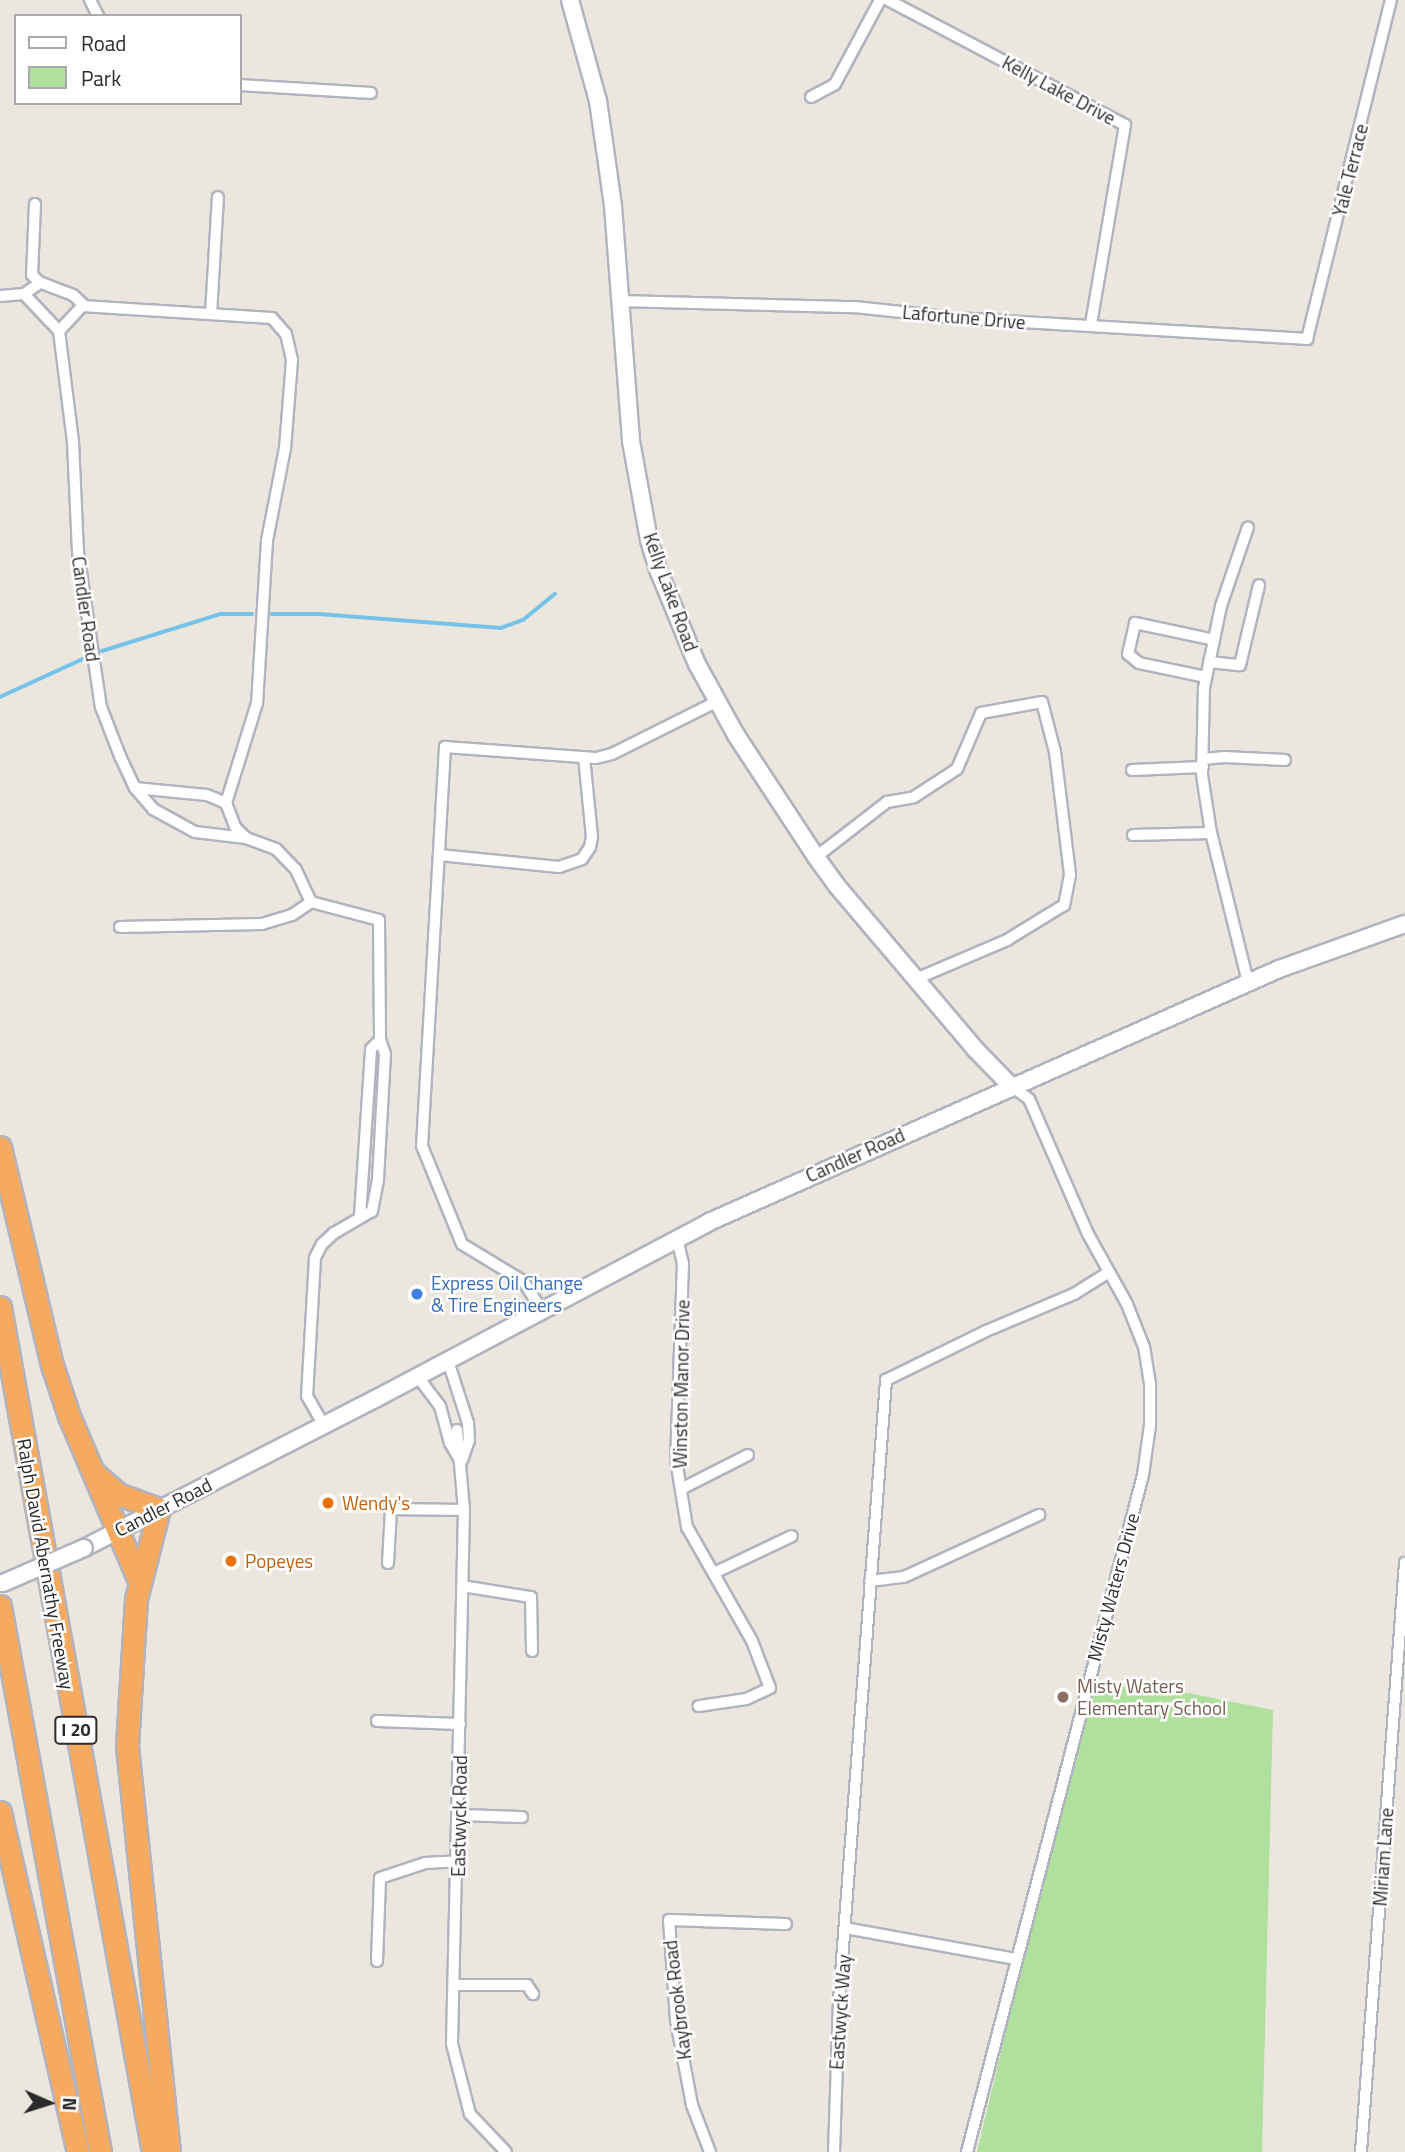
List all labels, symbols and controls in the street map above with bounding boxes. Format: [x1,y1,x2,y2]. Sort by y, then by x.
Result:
legend [14,14,242,105]
text: Road [81,27,126,59]
street label: Kelly Lake Drive [998,51,1120,129]
text: Park [81,62,121,94]
street label: Yale Terrace [1327,121,1373,219]
street label: Lafortune Drive [901,300,1027,334]
street label: Kelly Lake Road [639,530,703,654]
street label: Candler Road [67,555,105,663]
street label: Candler Road [802,1123,908,1187]
place label: Express Oil Change & Tire Engineers [431,1272,583,1316]
marker: Express Oil Change & Tire Engineers [409,1286,425,1302]
street label: Winston Manor Drive [668,1299,694,1469]
street label: Ralph David Abernathy Freeway [13,1437,79,1691]
street label: Candler Road [111,1473,215,1541]
place label: Wendy's [342,1492,410,1514]
marker: Wendy's [320,1495,336,1511]
street label: Misty Waters Drive [1082,1510,1144,1664]
place label: Popeyes [245,1550,313,1572]
marker: Popeyes [223,1553,239,1569]
place label: Misty Waters Elementary School [1077,1675,1226,1719]
marker: Misty Waters Elementary School [1055,1689,1071,1705]
road number: I 20 [53,1716,99,1744]
street label: Eastwyck Road [447,1755,471,1877]
street label: Miriam Lane [1368,1807,1398,1907]
street label: Kaybrook Road [658,1939,696,2061]
street label: Eastwyck Way [825,1953,855,2071]
north arrow [14,2068,84,2138]
text: N [56,2097,85,2111]

